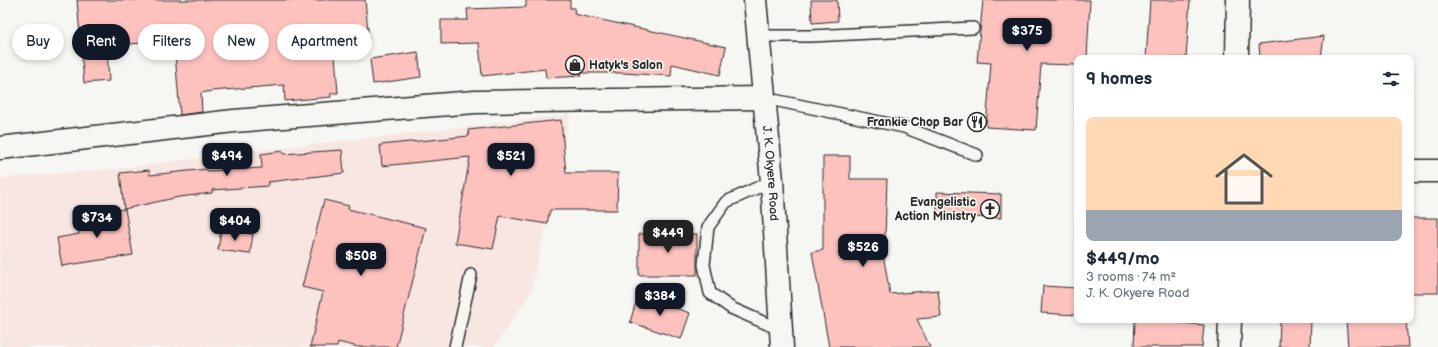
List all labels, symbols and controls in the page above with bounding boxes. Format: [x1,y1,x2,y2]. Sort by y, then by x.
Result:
pin: $375 [1003,18,1051,52]
text: $375 [1012,23,1042,39]
chip: Buy [12,24,64,60]
chip: Rent [72,24,130,60]
chip: Filters [138,24,205,60]
chip: New [213,24,269,60]
chip: Apartment [277,24,372,60]
shop icon: Hatyk's Salon [564,54,586,76]
place label: Hatyk's Salon [589,58,663,73]
icon: filters [1380,68,1402,90]
text: 9 homes [1086,69,1152,89]
restaurant icon: Frankie Chop Bar [966,111,988,133]
place label: Frankie Chop Bar [867,115,963,130]
street label: J. K. Okyere Road [759,125,781,222]
pin: $494 [203,143,251,177]
pin: $521 [487,143,535,177]
icon: home [1208,143,1280,215]
text: $494 [211,148,243,164]
text: $521 [496,148,526,164]
place label: Evangelistic Action Ministry [894,195,976,224]
church icon: Evangelistic Action Ministry [979,198,1001,220]
pin: $734 [73,205,121,239]
pin: $404 [211,208,259,242]
text: $734 [82,210,113,226]
text: $404 [219,213,251,229]
pin: $449 [644,220,692,254]
text: $449 [652,225,684,241]
pin: $526 [839,234,887,268]
text: $526 [847,239,879,255]
pin: $508 [337,243,385,277]
text: $508 [345,248,377,264]
text: $449/mo [1086,249,1159,269]
text: 3 rooms · 74 m² [1086,269,1176,285]
pin: $384 [636,283,684,317]
text: J. K. Okyere Road [1086,285,1189,301]
text: $384 [644,288,676,304]

